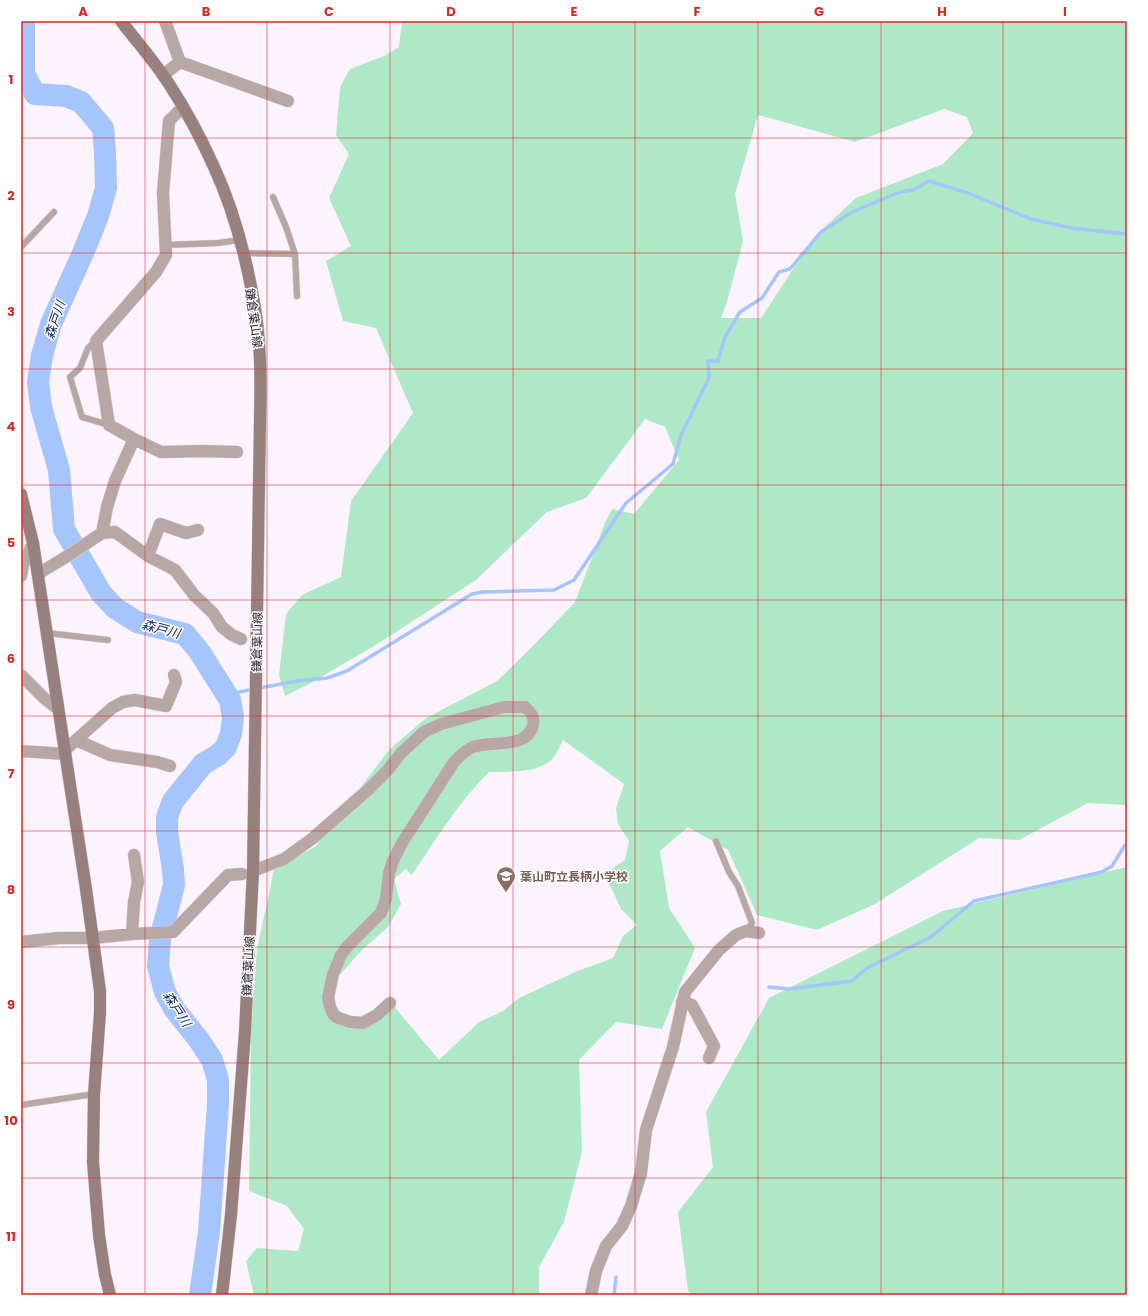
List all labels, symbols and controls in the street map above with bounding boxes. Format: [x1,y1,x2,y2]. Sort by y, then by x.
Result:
text: A [78,2,88,21]
text: B [202,2,211,21]
text: C [324,2,334,21]
text: D [446,2,456,21]
text: E [570,2,578,21]
text: F [693,2,701,21]
text: G [814,2,824,21]
text: H [937,2,947,21]
text: I [1063,2,1067,21]
text: 1 [9,70,13,89]
text: 2 [7,186,15,205]
street label: 鎌倉葉山線 [241,287,267,349]
water label: 森戸川 [40,297,71,342]
text: 3 [7,302,15,321]
text: 4 [7,417,16,436]
text: 5 [7,533,15,552]
street label: 鎌倉葉山線 [248,612,266,672]
water label: 森戸川 [140,615,184,644]
text: 6 [7,649,15,668]
text: 7 [8,764,15,783]
school or university icon: 葉山町立長柄小学校 [495,865,517,893]
place label: 葉山町立長柄小学校 [520,868,628,885]
text: 8 [7,880,15,899]
street label: 鎌倉葉山線 [238,936,258,996]
water label: 森戸川 [158,987,197,1032]
text: 9 [7,995,15,1014]
text: 10 [4,1111,18,1130]
text: 11 [6,1227,16,1246]

